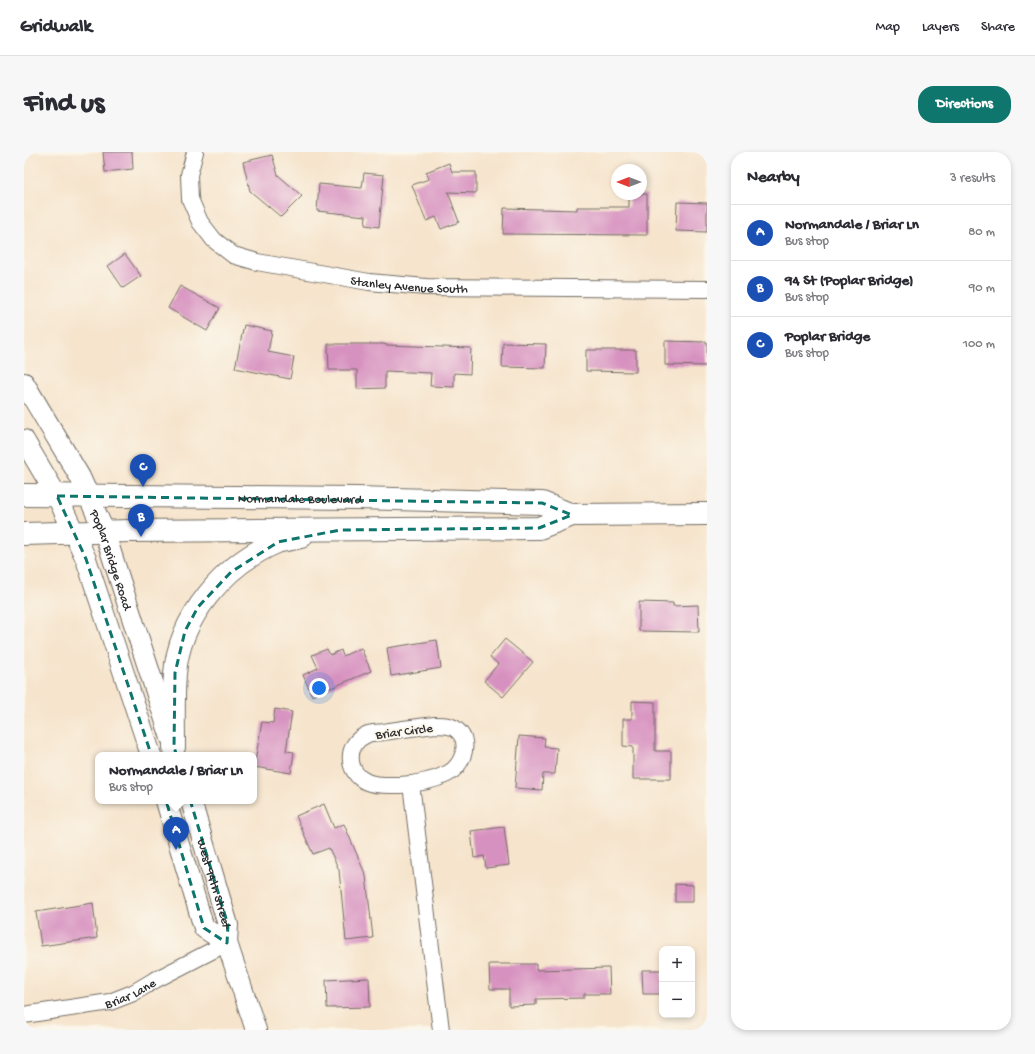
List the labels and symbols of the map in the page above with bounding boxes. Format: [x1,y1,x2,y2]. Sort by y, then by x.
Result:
north arrow [611,164,647,200]
street label: Stanley Avenue South [349,274,468,297]
pin: C [130,454,156,487]
street label: Normandale Boulevard [238,492,364,508]
pin: B [128,504,154,537]
street label: Poplar Bridge Road [85,507,135,614]
your location [309,678,329,698]
street label: Briar Circle [374,722,434,744]
pin: A [163,817,189,850]
street label: West 94th Street [193,837,233,930]
street label: Briar Lane [103,976,159,1013]

